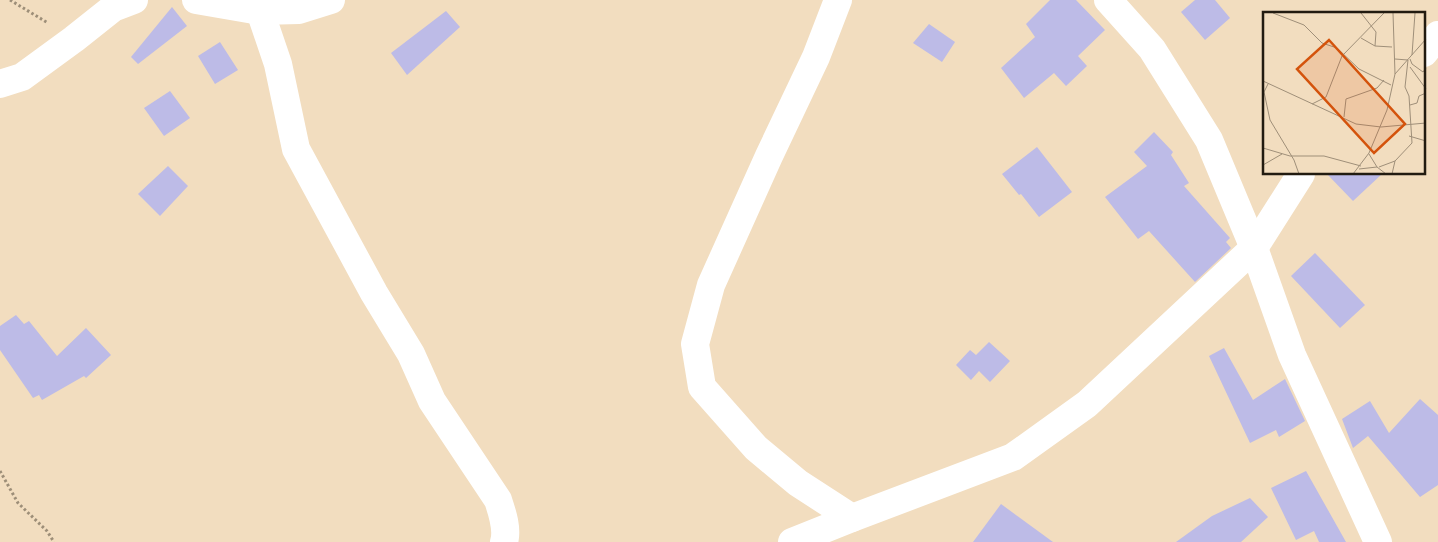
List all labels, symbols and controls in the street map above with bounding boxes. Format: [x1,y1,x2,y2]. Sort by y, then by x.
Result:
inset map [1263,12,1426,175]

